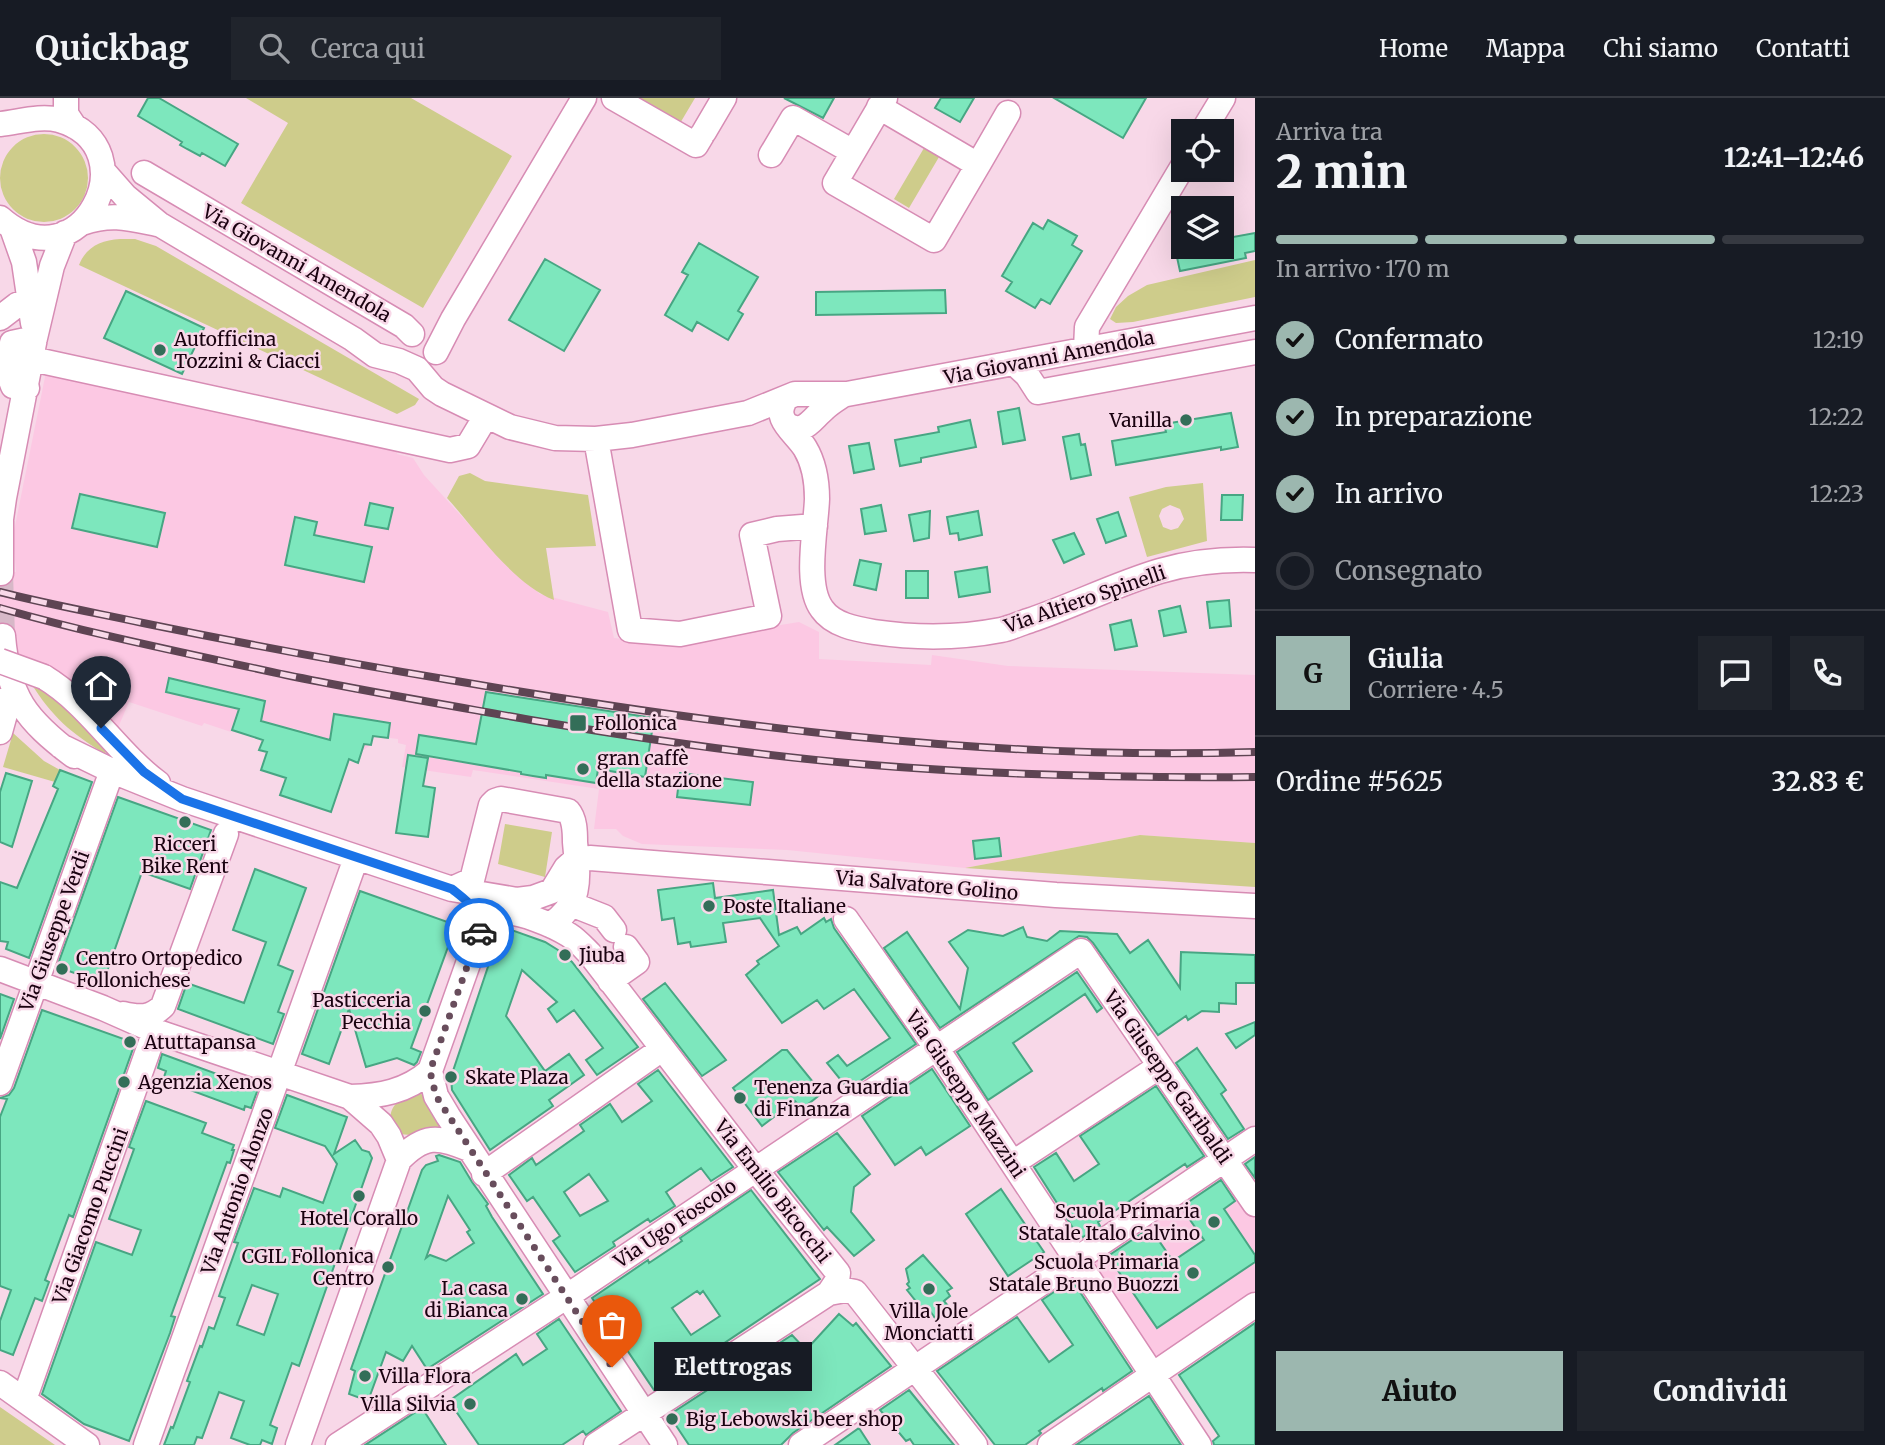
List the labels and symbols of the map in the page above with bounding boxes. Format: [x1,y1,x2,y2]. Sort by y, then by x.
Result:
street label: Via Giovanni Amendola [197,199,396,327]
street label: Via Giovanni Amendola [941,325,1156,389]
place label: Autofficina Tozzini & Ciacci [173,327,320,373]
marker: Autofficina Tozzini & Ciacci [152,342,168,358]
place label: Vanilla [1109,408,1172,432]
marker: Vanilla [1178,412,1194,428]
street label: Via Altiero Spinelli [1000,560,1169,638]
pin [71,656,131,728]
place label: Follonica [594,711,677,735]
marker: Follonica [568,713,588,733]
place label: gran caffè della stazione [597,746,722,792]
marker: gran caffè della stazione [575,761,591,777]
marker: Ricceri Bike Rent [177,814,193,830]
place label: Ricceri Bike Rent [141,832,229,878]
street label: Via Giuseppe Verdi [13,847,94,1016]
street label: Via Salvatore Golino [834,865,1019,905]
place label: Poste Italiane [723,894,846,918]
courier [444,898,514,968]
marker: Poste Italiane [701,898,717,914]
place label: Jiuba [578,943,625,967]
place label: Centro Ortopedico Follonichese [76,946,242,992]
marker: Jiuba [557,947,573,963]
marker: Centro Ortopedico Follonichese [54,961,70,977]
street label: Via Giuseppe Garibaldi [1098,985,1237,1168]
place label: Pasticceria Pecchia [312,988,411,1034]
marker: Pasticceria Pecchia [417,1003,433,1019]
street label: Via Giuseppe Mazzini [900,1005,1031,1182]
place label: Atuttapansa [143,1030,256,1054]
marker: Atuttapansa [122,1034,138,1050]
place label: Skate Plaza [465,1065,569,1089]
marker: Skate Plaza [443,1069,459,1085]
place label: Agenzia Xenos [137,1070,272,1094]
marker: Agenzia Xenos [116,1074,132,1090]
place label: Tenenza Guardia di Finanza [754,1075,909,1121]
marker: Tenenza Guardia di Finanza [732,1090,748,1106]
street label: Via Antonio Alonzo [195,1104,278,1279]
street label: Via Emilio Bicocchi [709,1114,836,1267]
street label: Via Giacomo Puccini [47,1124,133,1309]
street label: Via Ugo Foscolo [608,1173,741,1273]
marker: Hotel Corallo [351,1188,367,1204]
place label: Scuola Primaria Statale Italo Calvino [1018,1199,1200,1245]
place label: Hotel Corallo [300,1206,418,1230]
marker: Scuola Primaria Statale Italo Calvino [1206,1214,1222,1230]
place label: CGIL Follonica Centro [242,1244,374,1290]
place label: Scuola Primaria Statale Bruno Buozzi [989,1250,1179,1296]
marker: CGIL Follonica Centro [380,1259,396,1275]
marker: Scuola Primaria Statale Bruno Buozzi [1185,1265,1201,1281]
place label: La casa di Bianca [425,1276,508,1322]
marker: Villa Jole Monciatti [921,1281,937,1297]
marker: La casa di Bianca [514,1291,530,1307]
pin [582,1295,642,1367]
place label: Villa Jole Monciatti [884,1299,974,1345]
callout: Elettrogas [654,1342,812,1392]
place label: Villa Flora [378,1364,471,1388]
marker: Villa Flora [357,1368,373,1384]
place label: Villa Silvia [360,1392,456,1416]
marker: Villa Silvia [462,1396,478,1412]
place label: Big Lebowski beer shop [686,1407,903,1431]
marker: Big Lebowski beer shop [664,1411,680,1427]

